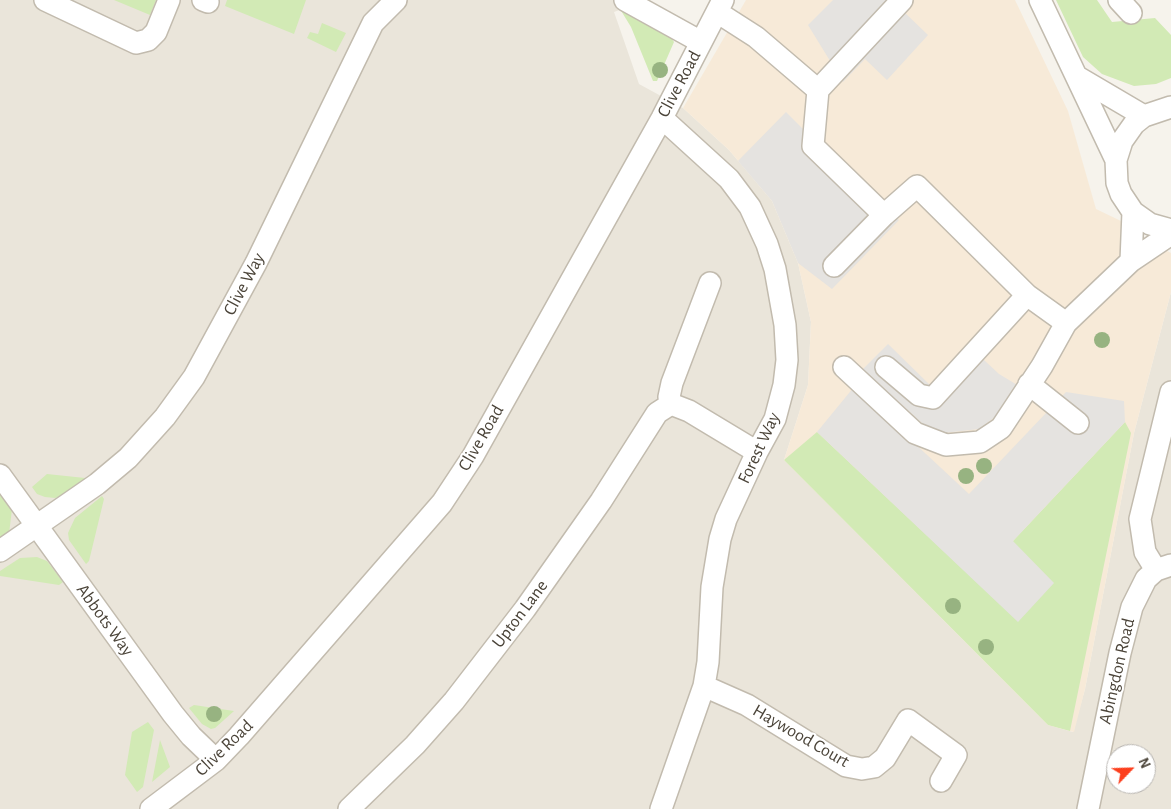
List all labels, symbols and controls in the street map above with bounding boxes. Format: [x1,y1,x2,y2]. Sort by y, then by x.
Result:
street label: Clive Road [652,47,706,121]
street label: Clive Way [219,249,269,319]
street label: Clive Road [454,401,508,475]
street label: Forest Way [733,409,785,487]
street label: Upton Lane [487,576,553,652]
street label: Abbots Way [72,580,138,660]
street label: Abingdon Road [1094,616,1140,726]
street label: Haywood Court [749,700,853,772]
street label: Clive Road [190,715,258,781]
north arrow [1106,744,1156,794]
text: N [1135,756,1152,771]

